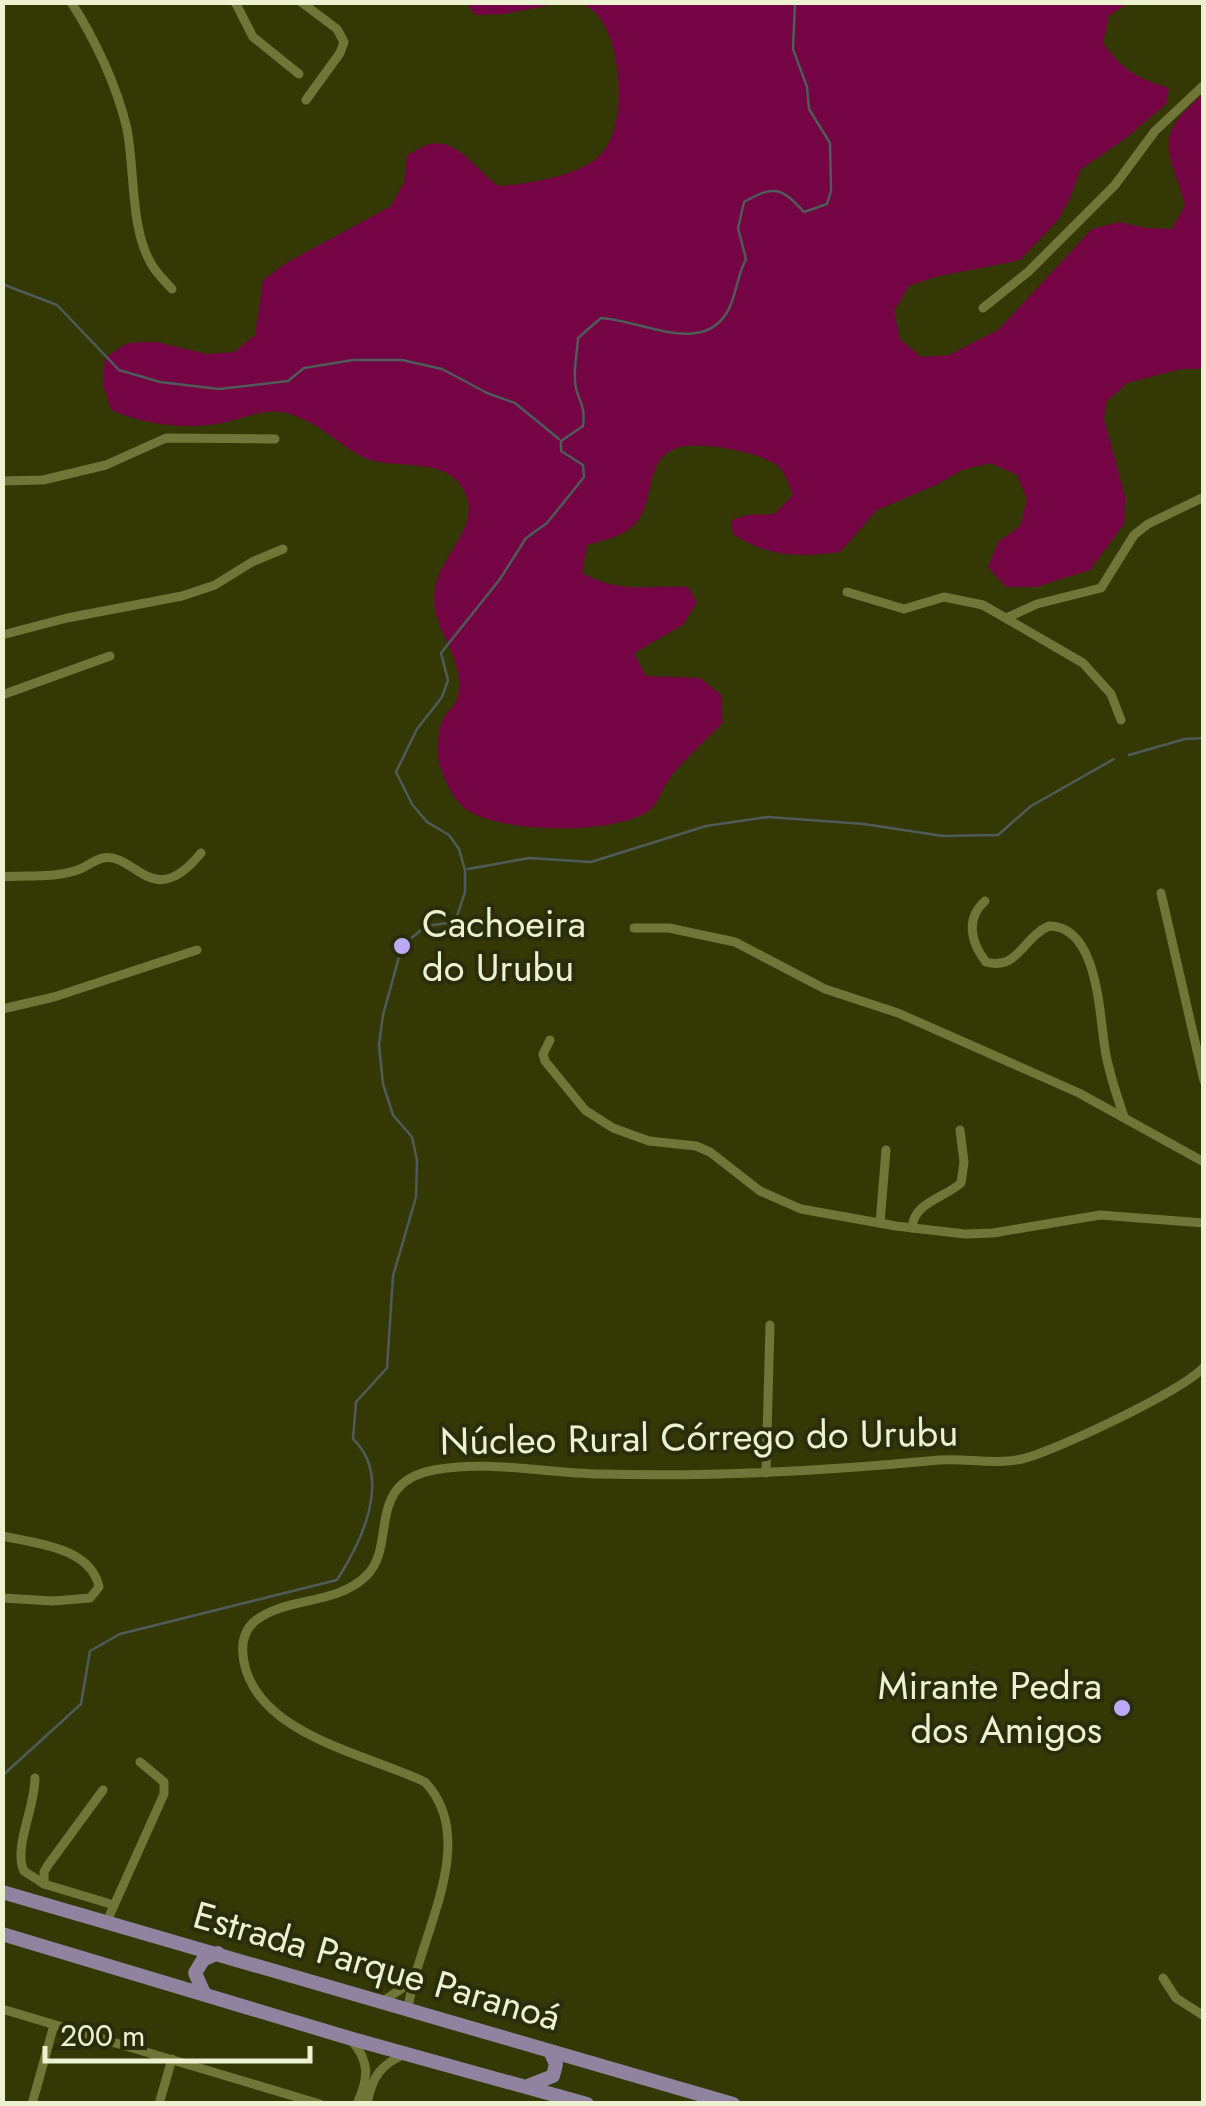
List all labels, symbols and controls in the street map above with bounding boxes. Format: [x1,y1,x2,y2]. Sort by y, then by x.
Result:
place label: Cachoeira do Urubu [422,896,586,995]
marker: Cachoeira do Urubu [391,935,413,957]
street label: Núcleo Rural Córrego do Urubu [439,1404,959,1469]
place label: Mirante Pedra dos Amigos [878,1658,1102,1757]
marker: Mirante Pedra dos Amigos [1111,1697,1133,1719]
street label: Estrada Parque Paranoá [187,1887,567,2044]
scale bar [45,2001,310,2063]
text: 200 m [60,2014,145,2057]

